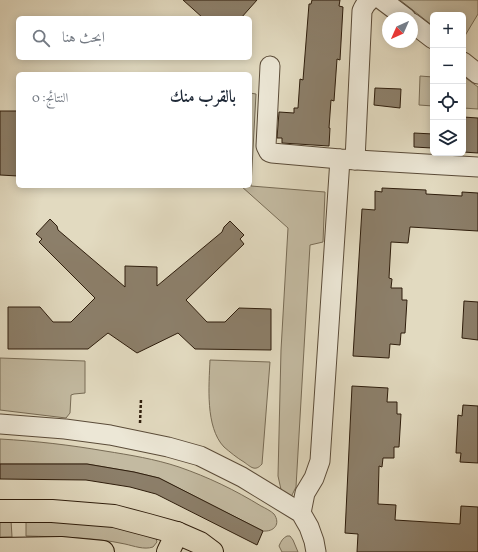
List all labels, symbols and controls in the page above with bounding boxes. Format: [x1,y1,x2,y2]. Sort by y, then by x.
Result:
north arrow [382,12,418,48]
map controls [430,12,466,156]
button: + [430,12,466,48]
search box [16,16,252,60]
icon: search [30,27,52,49]
text: ابحث هنا [62,28,105,49]
button: − [430,48,466,84]
button: locate [430,84,466,120]
text: بالقرب منك [170,86,236,109]
text: النتائج: 0 [32,90,68,108]
button: layers [430,120,466,156]

